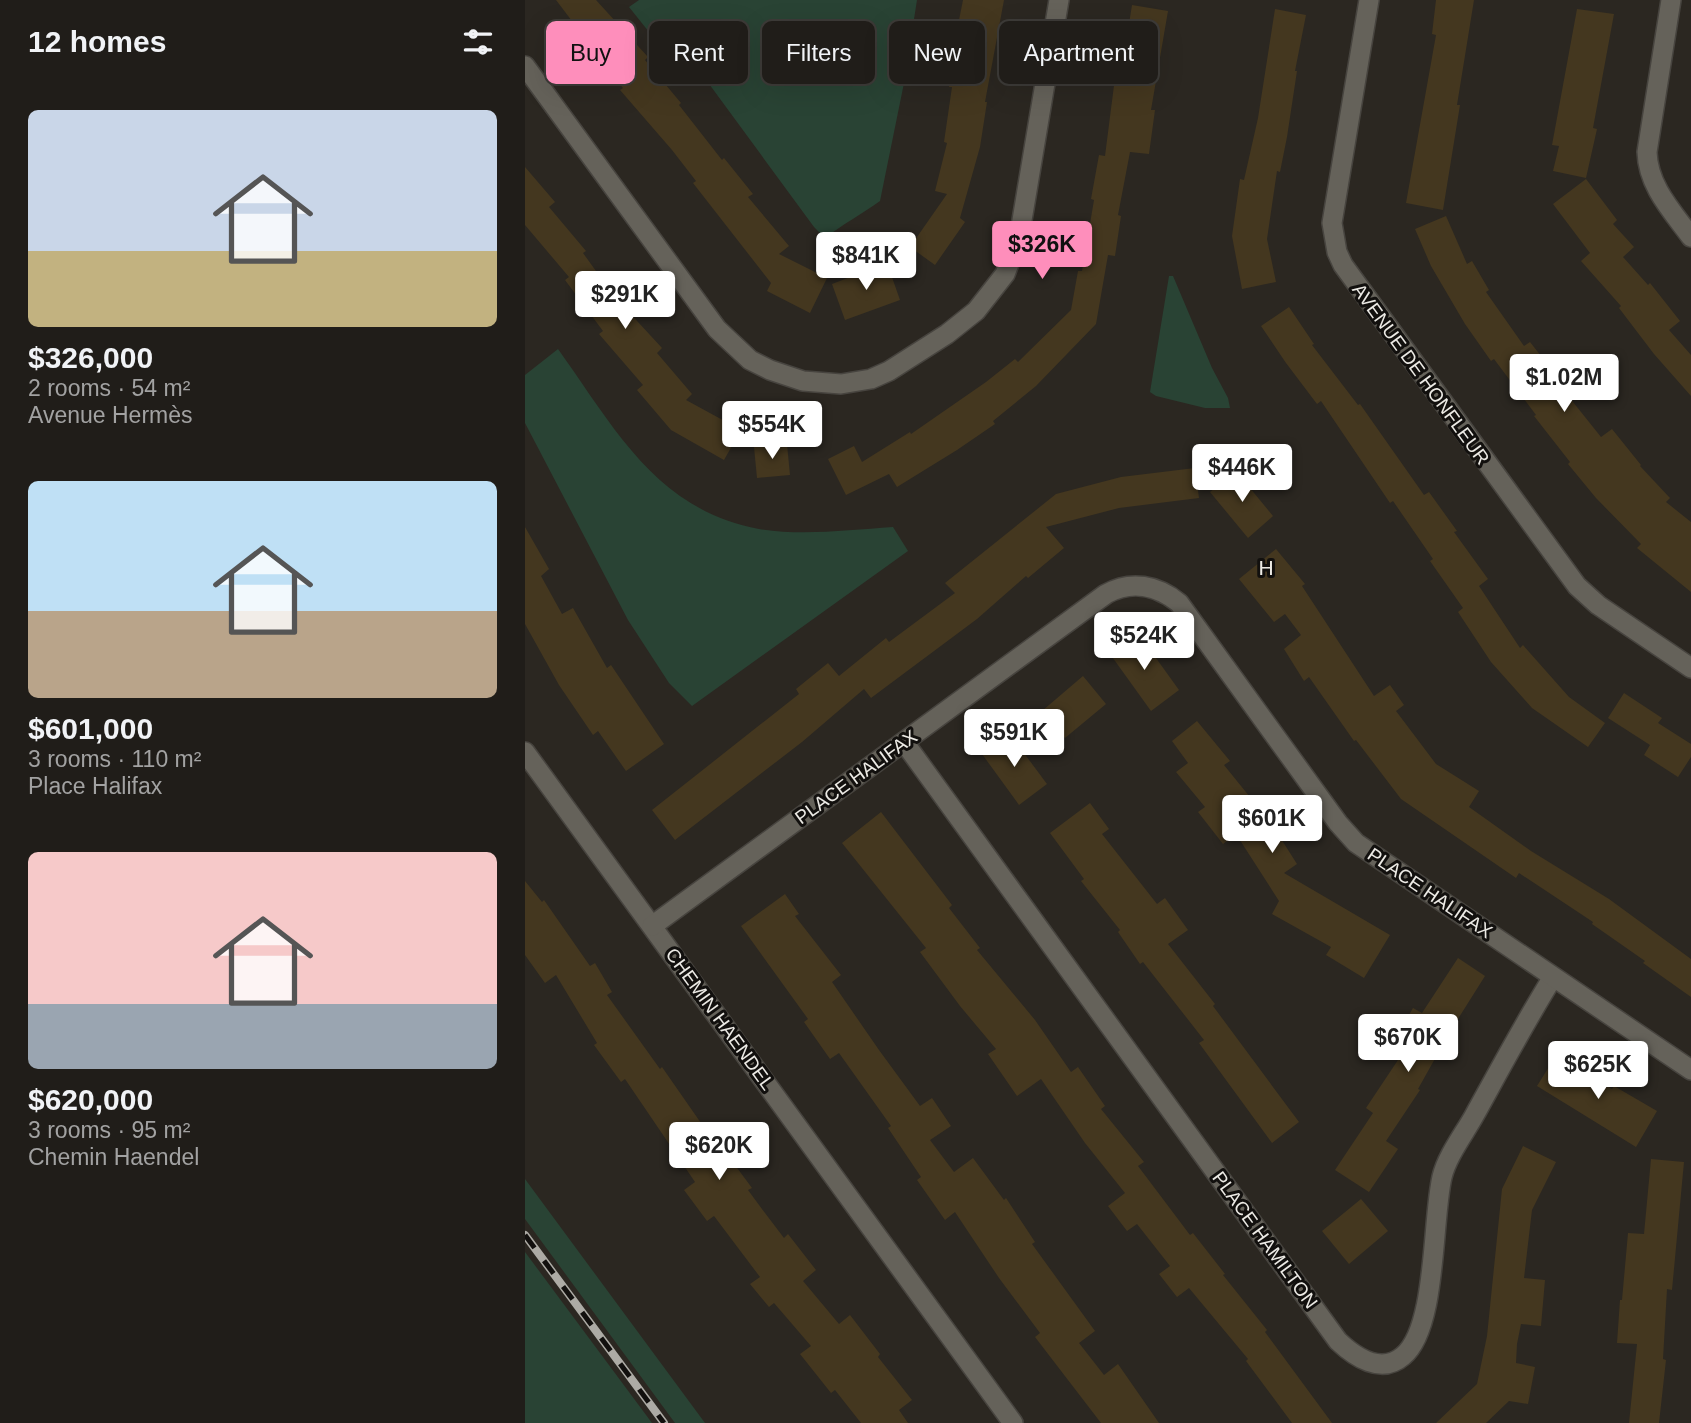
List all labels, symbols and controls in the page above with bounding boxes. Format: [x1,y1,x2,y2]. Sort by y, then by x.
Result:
chip: Buy [546,21,635,84]
chip: Rent [649,21,748,84]
chip: Filters [762,21,875,84]
chip: New [889,21,985,84]
chip: Apartment [999,21,1158,84]
icon: filters [459,23,497,61]
text: 12 homes [28,25,166,58]
icon: home [200,156,326,282]
pin: $326K [993,222,1091,281]
text: $326K [1008,231,1076,257]
pin: $841K [817,232,915,292]
text: $841K [832,242,900,268]
pin: $291K [576,272,674,331]
street label: AVENUE DE HONFLEUR [1348,280,1494,468]
text: $291K [591,281,659,307]
text: $326,000 [28,341,153,374]
pin: $1.02M [1507,354,1621,414]
text: $1.02M [1526,364,1602,390]
text: 2 rooms · 54 m² [28,375,190,401]
text: Avenue Hermès [28,402,193,428]
pin: $554K [723,402,821,461]
text: $554K [738,411,806,437]
pin: $446K [1193,444,1291,504]
text: $446K [1208,454,1276,480]
icon: home [200,527,326,653]
district label: H [1258,556,1276,579]
pin: $524K [1095,612,1193,672]
text: $524K [1110,622,1178,648]
pin: $591K [965,710,1063,769]
text: $601,000 [28,712,153,745]
text: $591K [980,719,1048,745]
street label: PLACE HALIFAX [791,725,921,828]
text: 3 rooms · 110 m² [28,746,201,772]
text: Place Halifax [28,773,162,799]
pin: $601K [1223,796,1321,855]
text: $601K [1238,805,1306,831]
street label: PLACE HALIFAX [1364,844,1497,943]
icon: home [200,898,326,1024]
street label: CHEMIN HAENDEL [662,944,778,1094]
pin: $670K [1359,1014,1457,1074]
text: $670K [1374,1024,1442,1050]
pin: $625K [1549,1042,1647,1101]
text: $625K [1564,1051,1632,1077]
text: $620,000 [28,1083,153,1116]
text: 3 rooms · 95 m² [28,1117,190,1143]
pin: $620K [670,1122,768,1182]
text: $620K [685,1132,753,1158]
text: Chemin Haendel [28,1144,199,1170]
street label: PLACE HAMILTON [1208,1167,1322,1313]

